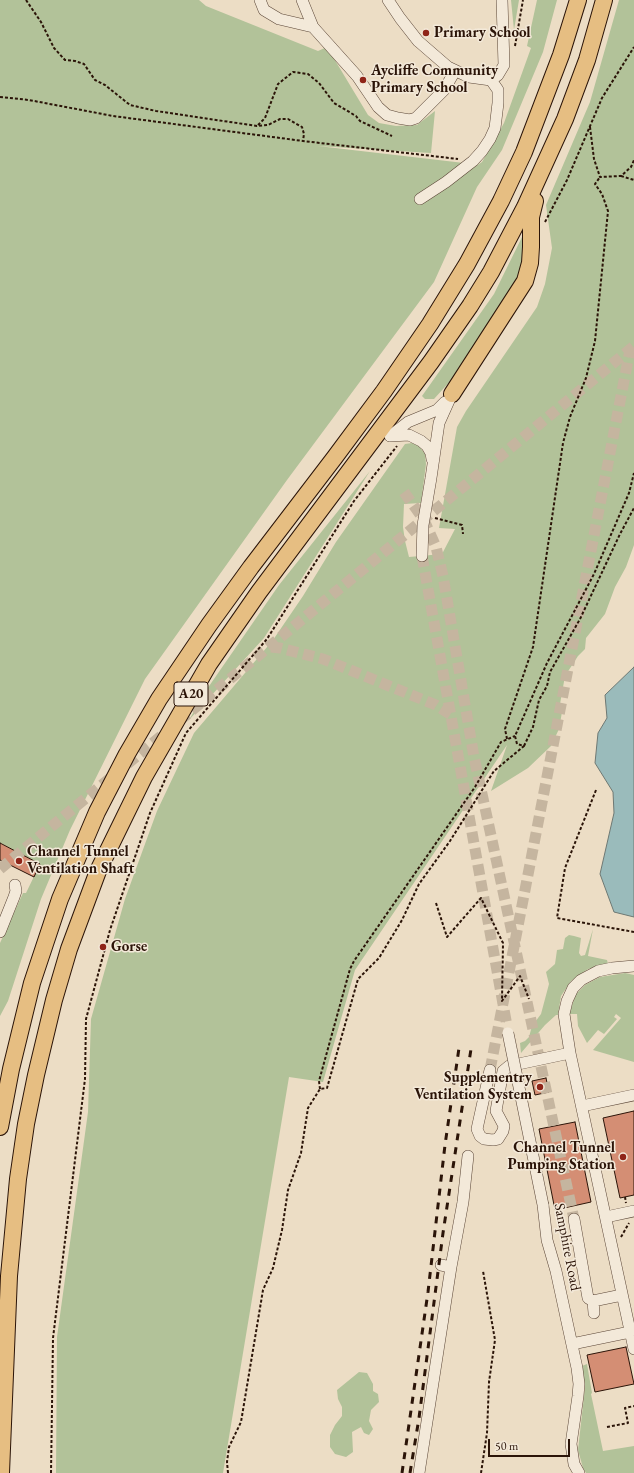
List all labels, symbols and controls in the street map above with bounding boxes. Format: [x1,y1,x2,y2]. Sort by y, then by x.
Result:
place label: Primary School [434,24,531,42]
marker: Primary School [421,28,431,38]
place label: Aycliffe Community Primary School [371,62,498,97]
marker: Aycliffe Community Primary School [358,75,368,85]
road number: A20 [174,682,208,706]
place label: Channel Tunnel Ventilation Shaft [27,843,134,878]
marker: Channel Tunnel Ventilation Shaft [14,856,24,866]
place label: Gorse [111,938,147,956]
marker: Gorse [98,942,108,952]
place label: Supplementry Ventilation System [414,1069,532,1104]
marker: Supplementry Ventilation System [535,1082,545,1092]
place label: Channel Tunnel Pumping Station [508,1139,615,1174]
marker: Channel Tunnel Pumping Station [618,1152,628,1162]
street label: Samphire Road [550,1202,584,1292]
scale bar [490,1431,572,1457]
text: 50 m [495,1438,518,1454]

